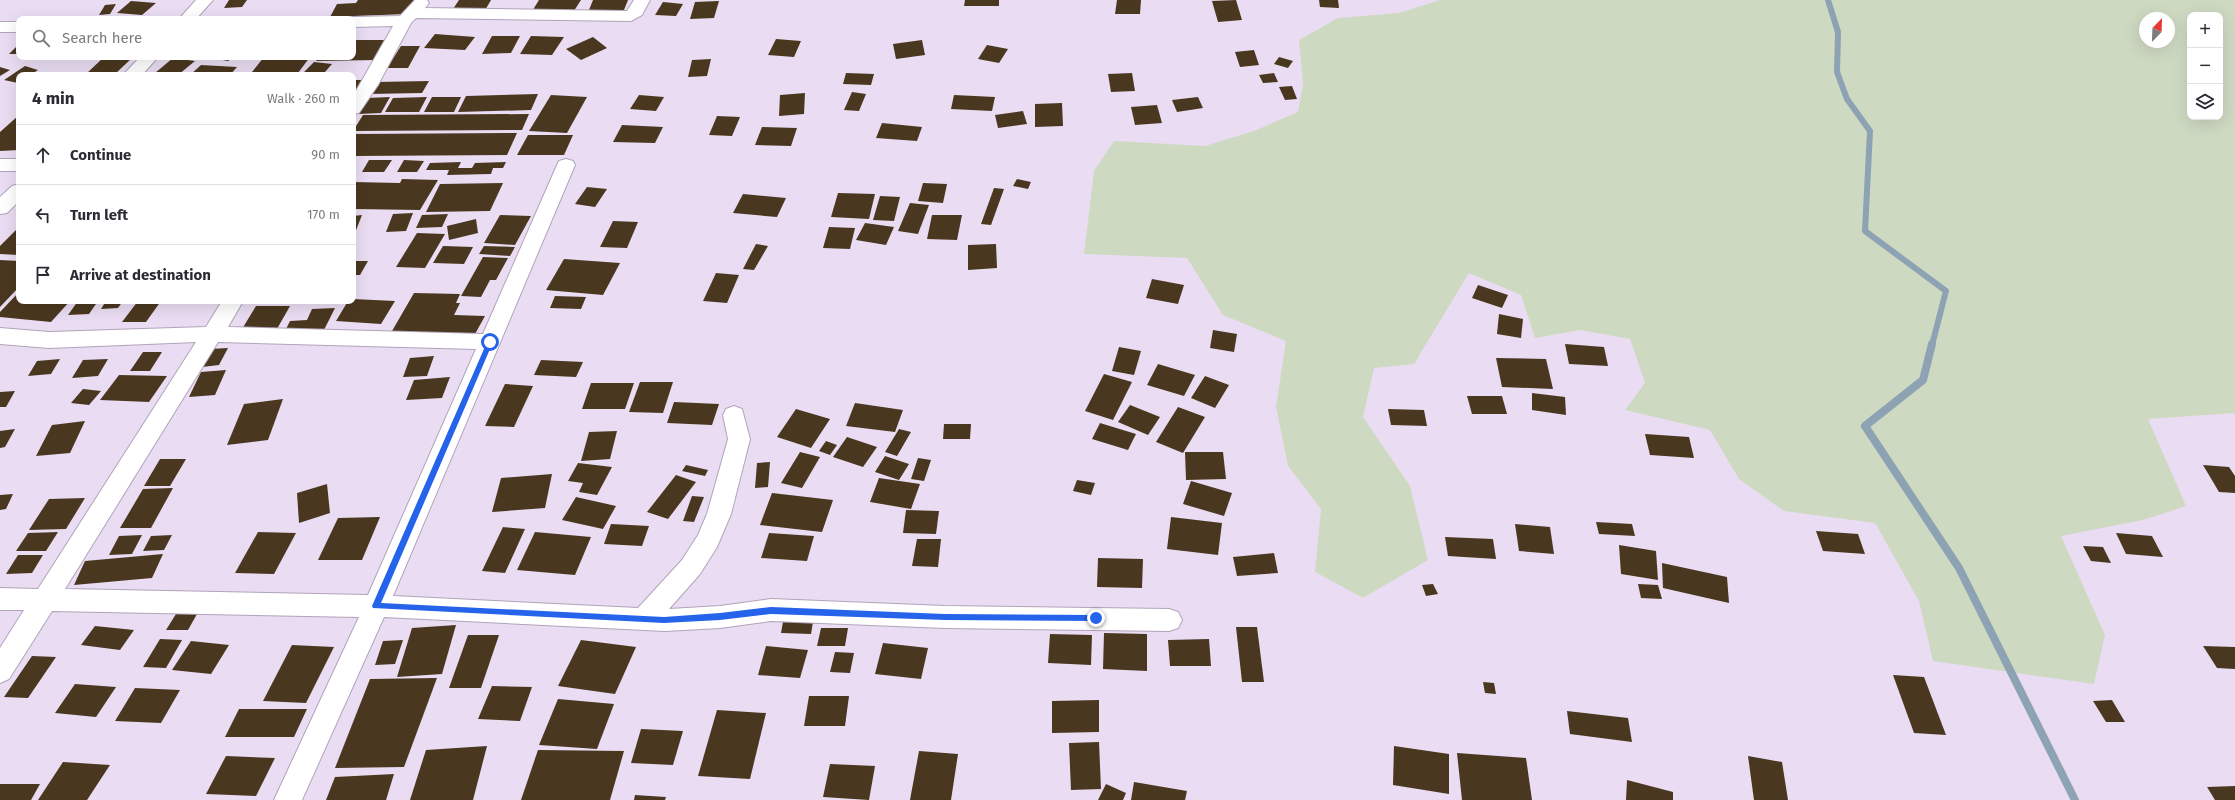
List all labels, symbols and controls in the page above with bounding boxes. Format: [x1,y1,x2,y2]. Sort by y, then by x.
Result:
north arrow [2139,12,2175,48]
map controls [2187,12,2223,120]
button: + [2187,12,2223,48]
search box [16,16,356,60]
icon: search [30,27,52,49]
text: Search here [62,29,142,47]
button: − [2187,48,2223,84]
button: layers [2187,84,2223,120]
text: 4 min [32,88,75,109]
text: Walk · 260 m [267,91,340,106]
icon: ahead [32,144,54,166]
text: Continue [70,146,131,164]
text: 90 m [311,147,340,162]
icon: left [32,204,54,226]
text: Turn left [70,206,128,224]
text: 170 m [307,207,340,222]
icon: arrive [32,264,54,286]
text: Arrive at destination [70,266,211,284]
route start [481,333,499,351]
route end [1087,609,1105,627]

